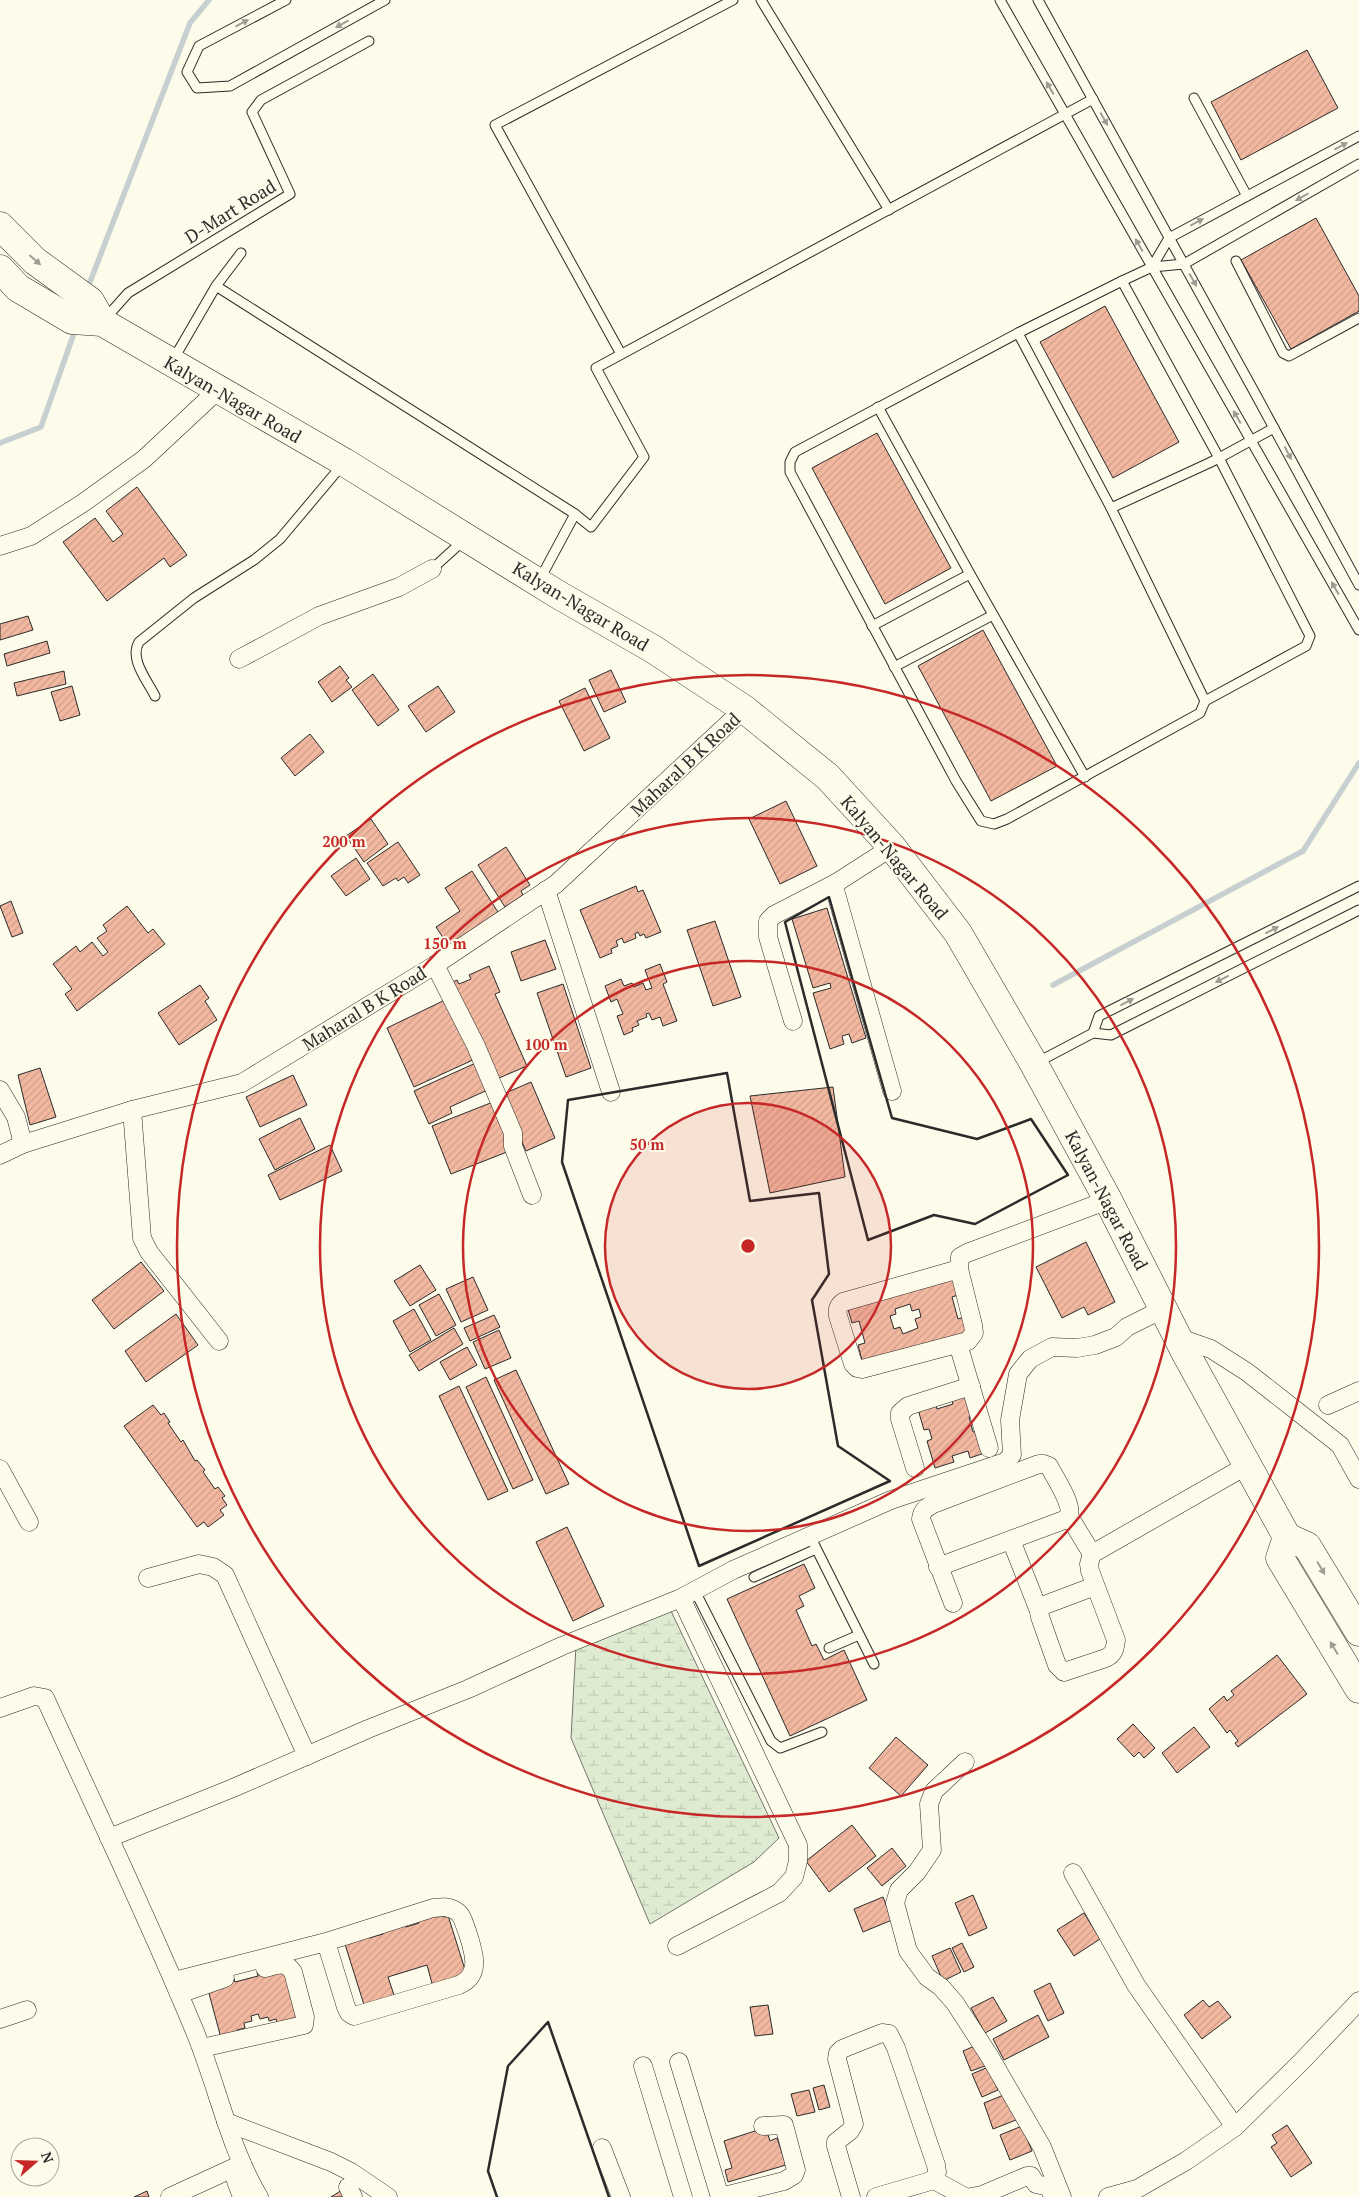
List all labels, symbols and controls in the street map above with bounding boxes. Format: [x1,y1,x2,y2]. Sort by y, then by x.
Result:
one-way arrow [235,19,250,27]
one-way arrow [335,19,349,28]
one-way arrow [1046,82,1055,95]
one-way arrow [1099,113,1108,126]
one-way arrow [1334,141,1347,150]
street label: D-Mart Road [180,173,280,249]
one-way arrow [1295,192,1308,201]
one-way arrow [1191,218,1204,227]
one-way arrow [1135,238,1144,251]
one-way arrow [28,254,41,265]
one-way arrow [1189,273,1197,288]
street label: Kalyan-Nagar Road [160,350,306,448]
one-way arrow [1233,409,1241,424]
one-way arrow [1284,446,1292,460]
street label: Kalyan-Nagar Road [508,556,654,656]
one-way arrow [1331,581,1339,596]
street label: Maharal B K Road [625,707,745,821]
street label: Kalyan-Nagar Road [836,790,954,924]
text: 200 m [322,831,366,851]
one-way arrow [1265,925,1279,933]
text: 150 m [423,933,467,953]
street label: Maharal B K Road [298,960,430,1056]
one-way arrow [1214,975,1229,984]
one-way arrow [1119,998,1134,1006]
text: 100 m [524,1034,568,1054]
street label: Kalyan-Nagar Road [1060,1126,1154,1274]
text: 50 m [630,1134,665,1154]
centre of rings [739,1237,757,1255]
one-way arrow [1316,1562,1325,1575]
one-way arrow [1329,1641,1338,1654]
north arrow [10,2137,60,2187]
text: N [37,2149,59,2166]

